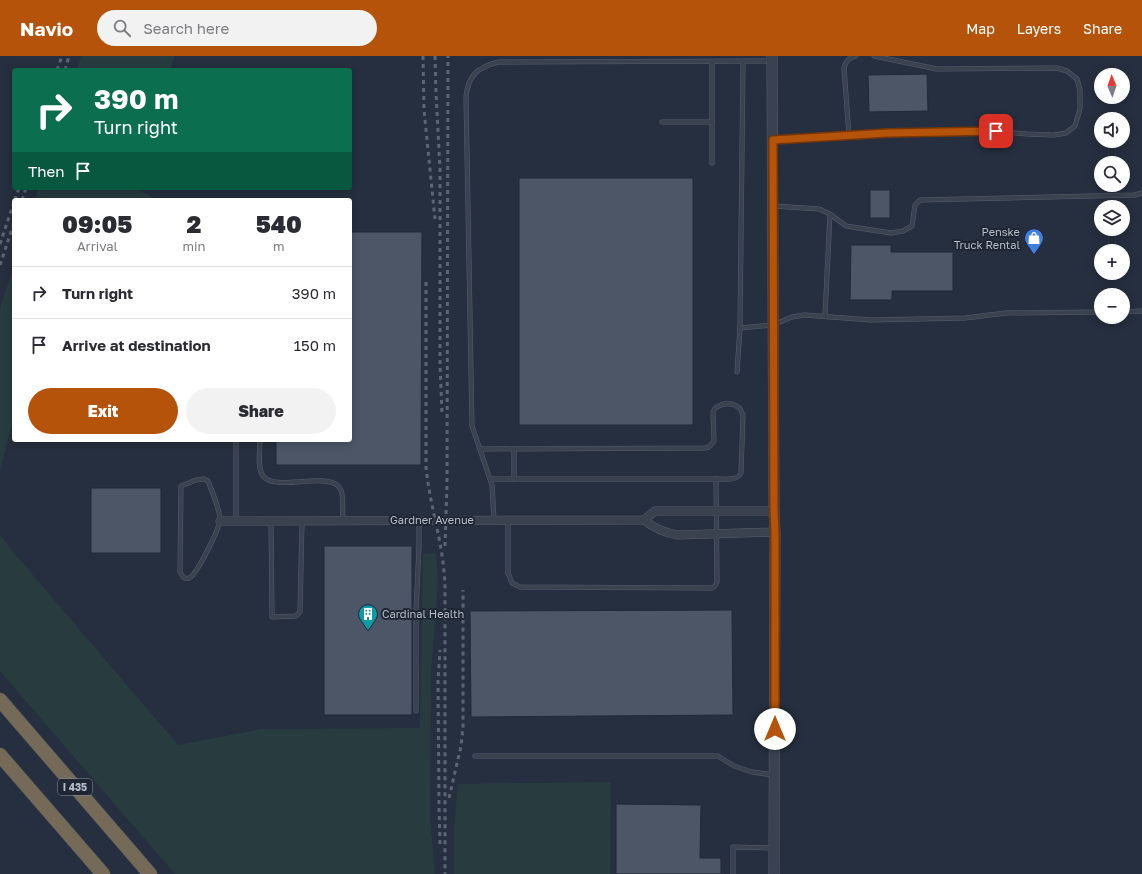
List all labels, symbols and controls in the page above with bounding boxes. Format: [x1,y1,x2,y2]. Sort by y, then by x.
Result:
search box [97,10,377,46]
text: Navio [20,17,73,40]
icon: search [111,17,133,39]
text: Search here [143,19,229,37]
text: Map [966,20,995,37]
text: Layers [1017,20,1061,37]
text: Share [1083,20,1122,37]
north arrow [1094,68,1130,104]
map controls [1094,68,1130,324]
text: 390 m [94,82,179,115]
icon: right [28,84,80,136]
button: sound [1094,112,1130,148]
pin [979,114,1013,148]
text: Turn right [94,116,178,138]
icon: arrive [985,120,1007,142]
button: search [1094,156,1130,192]
icon: arrive [72,160,94,182]
text: Then [28,162,64,180]
button: layers [1094,200,1130,236]
text: 09:05 [62,209,132,238]
text: 2 [187,209,201,238]
text: 540 [256,209,302,238]
place label: Penske Truck Rental [954,225,1020,251]
shop icon: Penske Truck Rental [1023,227,1045,255]
text: Arrival [77,238,118,254]
text: min [183,238,206,254]
text: m [273,238,285,254]
button: + [1094,244,1130,280]
icon: right [28,282,50,304]
text: Turn right [62,284,133,302]
text: 390 m [292,284,336,302]
button: − [1094,288,1130,324]
icon: arrive [28,334,50,356]
text: Arrive at destination [62,336,211,354]
text: 150 m [294,336,336,354]
button: Exit [28,388,178,434]
button: Share [186,388,336,434]
street label: Gardner Avenue [390,513,474,526]
building icon: Cardinal Health [357,603,379,631]
place label: Cardinal Health [382,607,464,620]
position arrow [754,708,796,750]
road number: I 435 [58,779,92,795]

